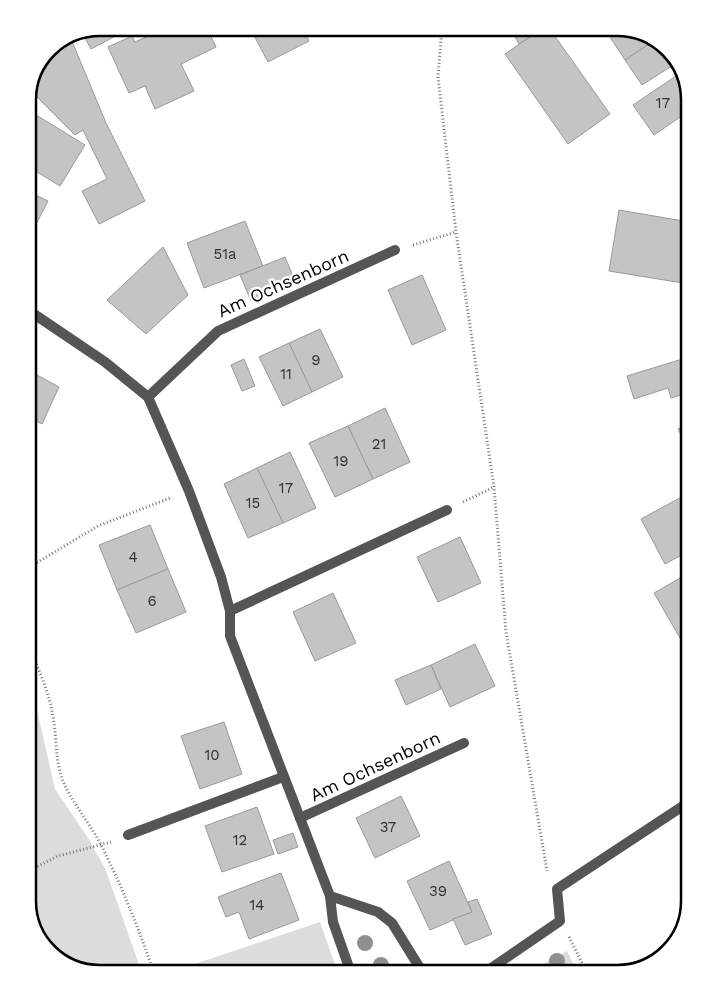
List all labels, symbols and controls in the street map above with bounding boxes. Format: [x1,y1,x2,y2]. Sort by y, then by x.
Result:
house number: 17 [656,94,670,112]
house number: 51a [213,245,237,263]
street label: Am Ochsenborn [214,245,352,321]
house number: 9 [311,351,321,369]
house number: 11 [280,365,292,383]
house number: 21 [372,435,386,453]
house number: 19 [333,452,349,470]
house number: 17 [279,479,293,497]
house number: 15 [246,494,260,512]
house number: 4 [128,548,138,566]
house number: 6 [147,592,157,610]
street label: Am Ochsenborn [306,727,444,805]
house number: 10 [204,746,220,764]
house number: 37 [380,818,396,836]
house number: 12 [233,831,247,849]
house number: 39 [429,882,447,900]
house number: 14 [249,896,265,914]

